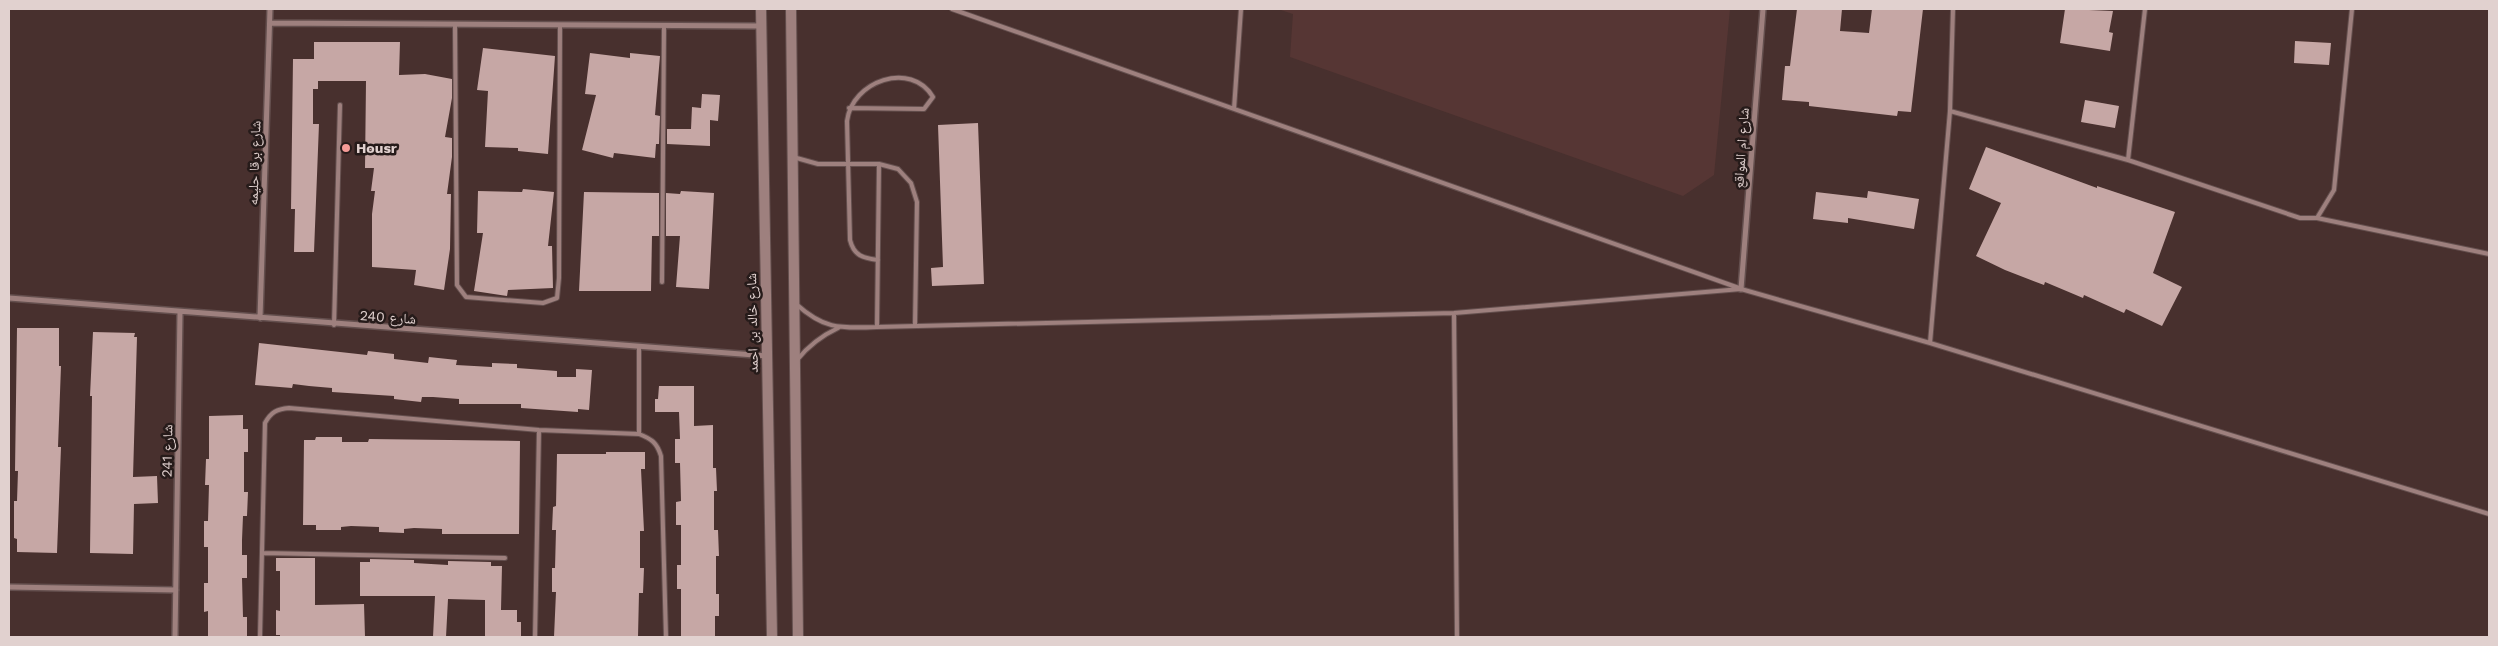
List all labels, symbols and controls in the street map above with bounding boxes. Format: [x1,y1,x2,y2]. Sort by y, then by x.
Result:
street label: شارع ام المواقع [1730,107,1754,189]
street label: شارع برقا حليمه [245,120,265,206]
place label: Housr [356,140,397,156]
marker: Housr [340,142,352,154]
street label: شارع خالد بن احمد [743,273,763,373]
street label: شارع 240 [359,307,417,329]
street label: شارع 241 [159,424,177,478]

